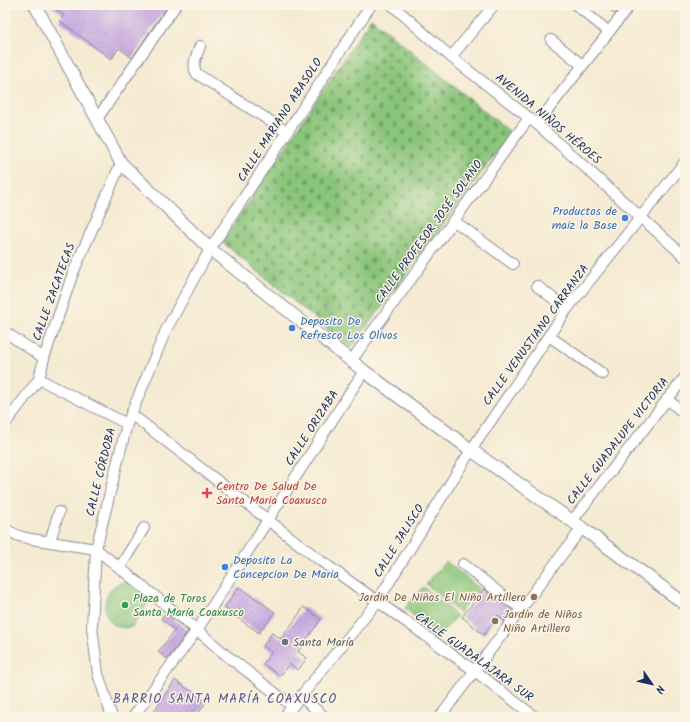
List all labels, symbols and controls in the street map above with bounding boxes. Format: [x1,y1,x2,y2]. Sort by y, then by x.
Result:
street label: CALLE MARIANO ABASOLO [233,54,328,186]
street label: AVENIDA NIÑOS HÉROES [491,69,606,170]
street label: CALLE PROFESOR JOSÉ SOLANO [370,156,488,308]
place label: Productos de maiz la Base [552,202,618,235]
marker: Productos de maiz la Base [620,213,630,223]
street label: CALLE ZACATECAS [27,240,81,344]
street label: CALLE VENUSTIANO CARRANZA [478,260,594,410]
place label: Deposito De Refresco Los Olivos [300,312,398,345]
marker: Deposito De Refresco Los Olivos [287,323,297,333]
street label: CALLE GUADALUPE VICTORIA [562,373,674,509]
street label: CALLE ORIZABA [280,386,344,470]
street label: CALLE CÓRDOBA [81,426,121,518]
place label: Centro De Salud De Santa Maria Coaxusco [216,477,327,510]
marker: Centro De Salud De Santa Maria Coaxusco [201,487,213,499]
street label: CALLE JALISCO [369,500,430,581]
place label: Deposito La Concepcion De Maria [233,551,339,584]
marker: Deposito La Concepcion De Maria [220,562,230,572]
place label: Jardin De Niños El Niño Artillero [358,588,526,607]
place label: Plaza de Toros Santa María Coaxusco [133,589,244,622]
marker: Jardin De Niños El Niño Artillero [529,592,539,602]
marker: Plaza de Toros Santa María Coaxusco [120,600,130,610]
place label: Jardín de Niños Niño Artillero [503,605,582,638]
street label: CALLE GUADALAJARA SUR [411,607,537,707]
marker: Jardín de Niños Niño Artillero [490,616,500,626]
place label: Santa María [293,633,354,652]
marker: Santa María [280,637,290,647]
north arrow [632,664,672,704]
text: N [650,681,669,697]
district label: BARRIO SANTA MARÍA COAXUSCO [113,689,337,710]

